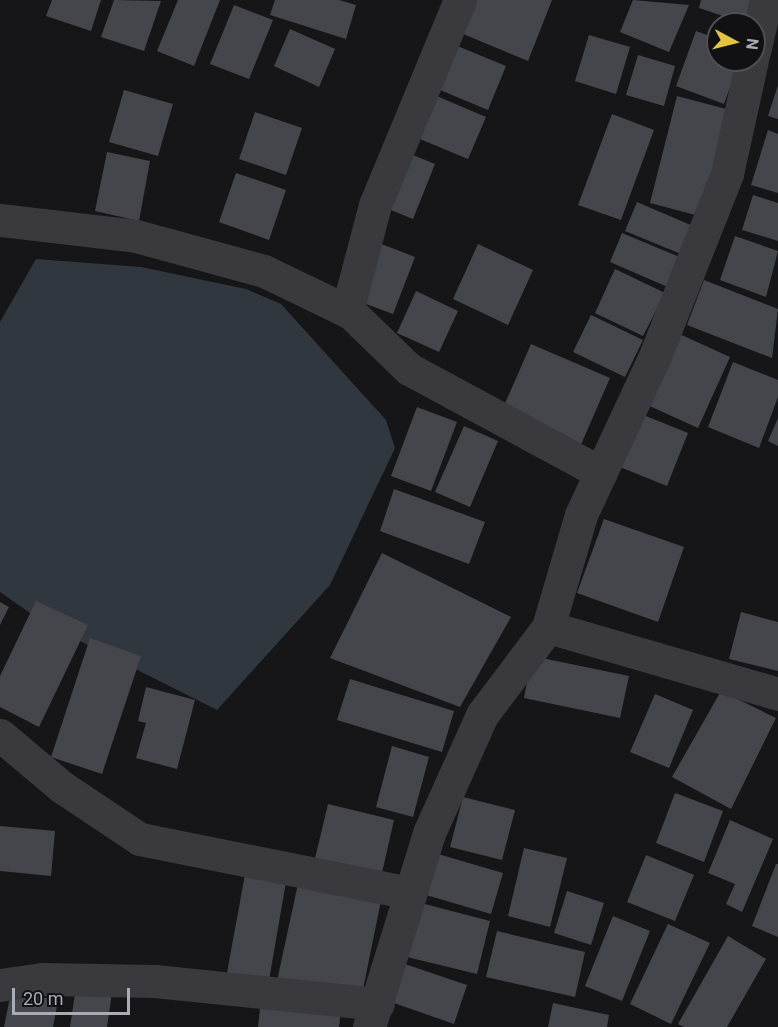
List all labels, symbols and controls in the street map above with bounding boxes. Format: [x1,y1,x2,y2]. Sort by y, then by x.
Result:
north arrow [706,12,766,72]
text: N [742,37,762,51]
scale bar [15,976,134,1014]
text: 20 m [23,988,63,1009]

